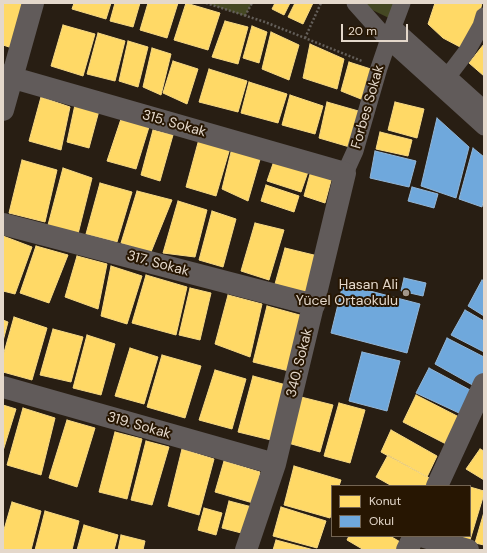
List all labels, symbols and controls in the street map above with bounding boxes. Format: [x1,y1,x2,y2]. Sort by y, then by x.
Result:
scale bar [343,16,410,42]
text: 20 m [348,23,377,39]
street label: Forbes Sokak [348,63,388,151]
street label: 315. Sokak [140,107,208,141]
street label: 317. Sokak [125,248,191,280]
place label: Hasan Ali Yücel Ortaokulu [296,277,398,310]
marker: Hasan Ali Yücel Ortaokulu [401,288,411,298]
street label: 340. Sokak [283,327,317,399]
street label: 319. Sokak [105,409,173,443]
legend [331,485,471,537]
text: Konut [369,493,401,509]
text: Okul [369,513,394,529]

